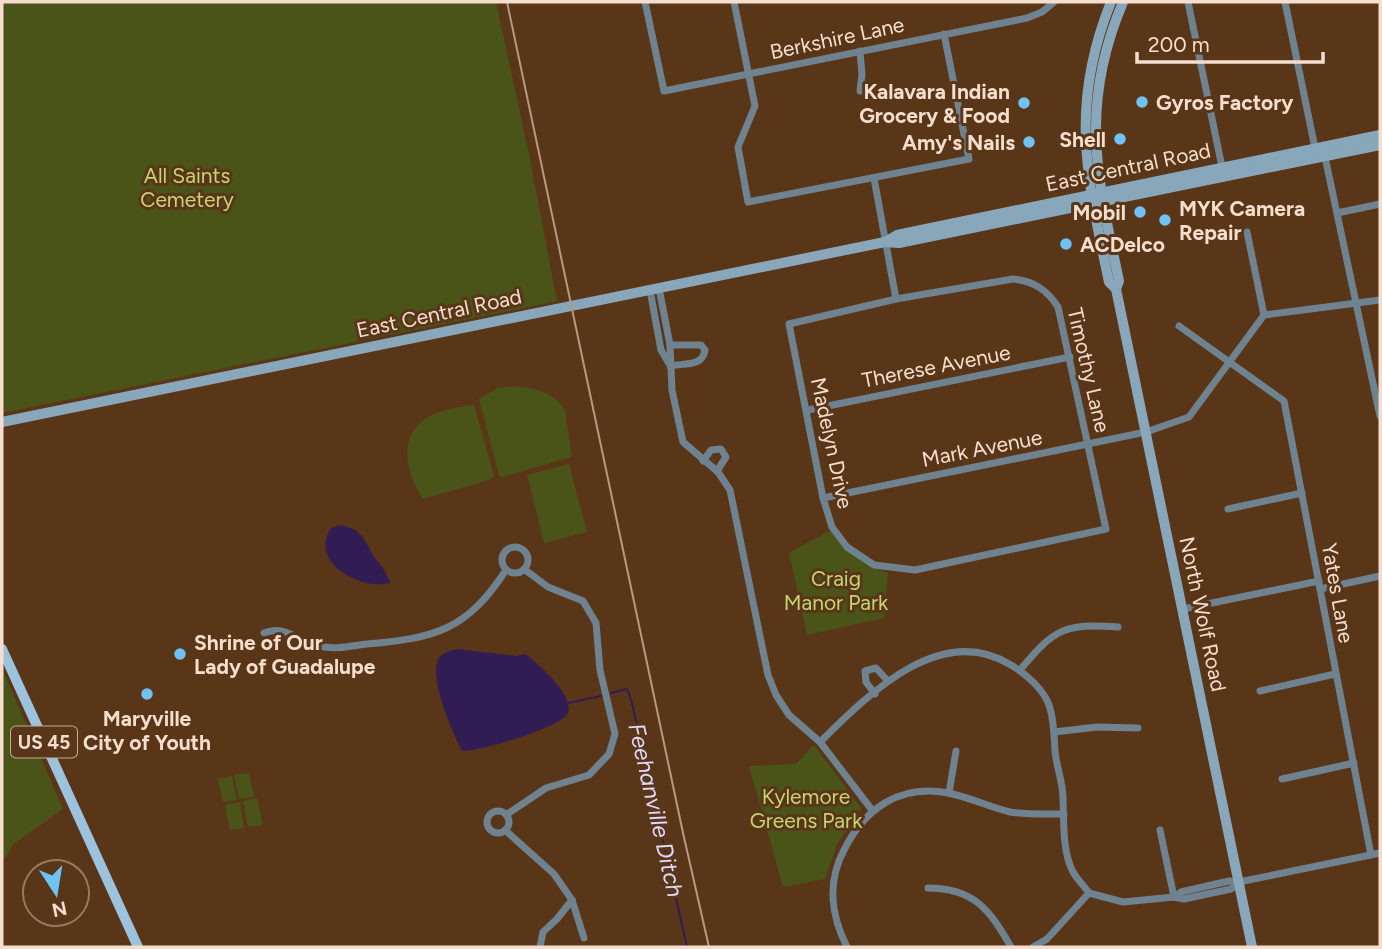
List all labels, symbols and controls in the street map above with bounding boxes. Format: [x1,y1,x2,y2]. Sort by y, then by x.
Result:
street label: Berkshire Lane [768,12,906,64]
scale bar [1137,21,1322,65]
text: 200 m [1148,32,1210,57]
place label: Kalavara Indian Grocery & Food [859,79,1010,128]
place label: Gyros Factory [1156,90,1294,115]
marker: Gyros Factory [1134,94,1150,110]
marker: Kalavara Indian Grocery & Food [1016,95,1032,111]
place label: Shell [1059,127,1106,152]
place label: Amy's Nails [902,130,1015,155]
marker: Shell [1112,131,1128,147]
marker: Amy's Nails [1021,134,1037,150]
street label: East Central Road [1043,137,1213,197]
park label: All Saints Cemetery [140,163,234,212]
place label: MYK Camera Repair [1179,196,1305,245]
place label: Mobil [1073,200,1126,225]
marker: Mobil [1132,204,1148,220]
marker: MYK Camera Repair [1157,212,1173,228]
place label: ACDelco [1080,232,1165,257]
marker: ACDelco [1058,236,1074,252]
street label: East Central Road [354,283,524,343]
street label: Timothy Lane [1063,305,1115,435]
street label: Therese Avenue [860,339,1012,393]
street label: Madelyn Drive [806,375,858,511]
street label: Mark Avenue [920,424,1044,472]
street label: North Wolf Road [1174,534,1232,694]
street label: Yates Lane [1317,541,1359,645]
park label: Craig Manor Park [784,566,889,615]
place label: Shrine of Our Lady of Guadalupe [194,630,376,679]
marker: Shrine of Our Lady of Guadalupe [172,646,188,662]
marker: Maryville City of Youth [139,686,155,702]
place label: Maryville City of Youth [83,706,211,755]
water label: Feehanville Ditch [622,720,690,900]
road number: US 45 [11,726,77,758]
park label: Kylemore Greens Park [750,784,863,833]
north arrow [21,858,91,928]
text: N [50,896,69,922]

